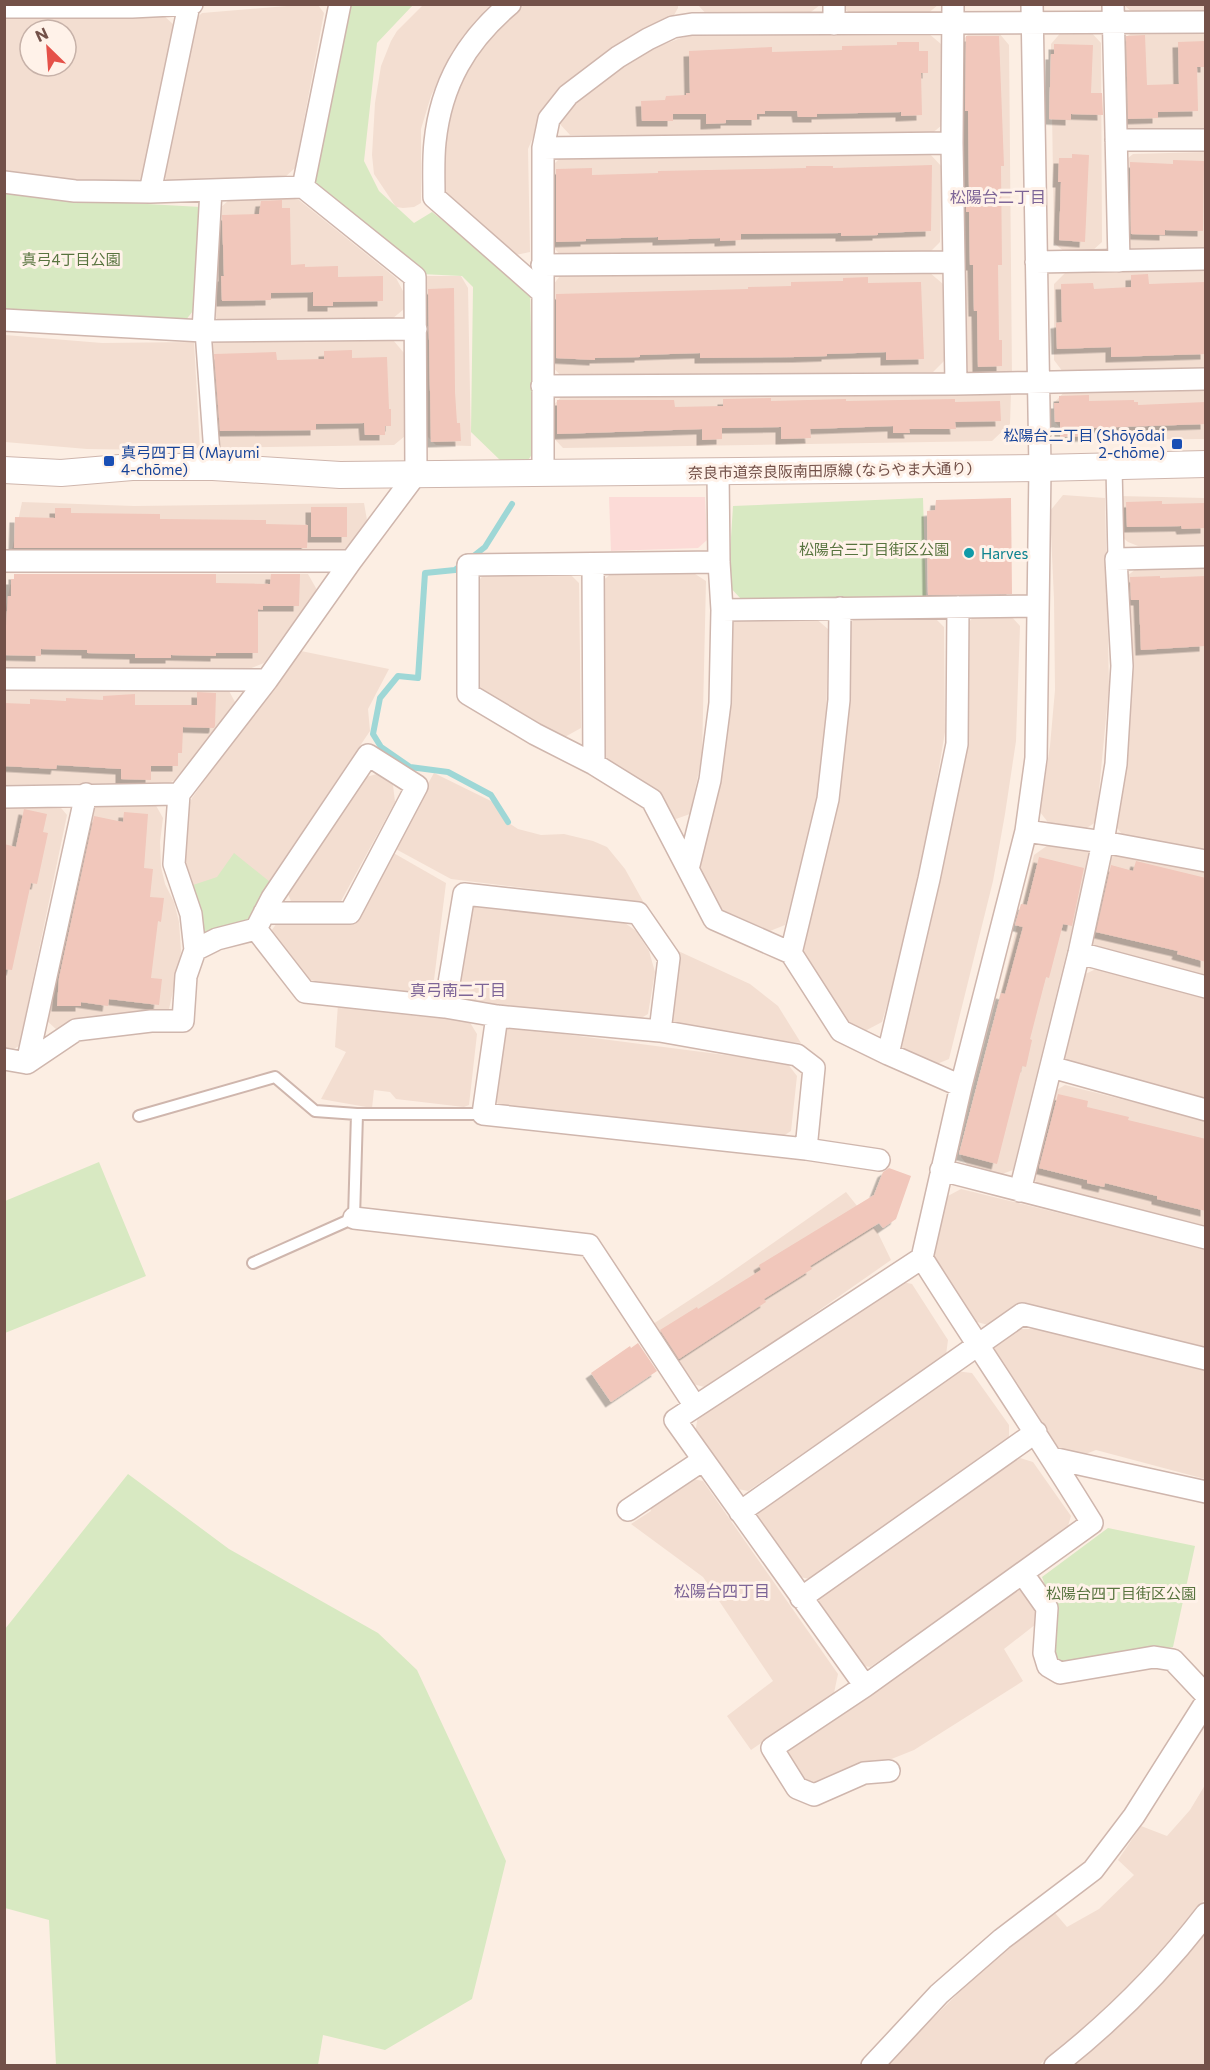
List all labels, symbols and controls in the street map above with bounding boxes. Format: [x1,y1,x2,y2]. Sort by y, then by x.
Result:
north arrow [18,18,78,78]
text: N [32,23,51,45]
district label: 松陽台二丁目 [950,187,1046,206]
park label: 真弓4丁目公園 [21,250,121,268]
place label: 松陽台二丁目 (Shōyōdai 2-chōme) [1003,426,1165,461]
marker: 松陽台二丁目 (Shōyōdai 2-chōme) [1170,437,1184,451]
place label: 真弓四丁目 (Mayumi 4-chōme) [121,443,260,478]
marker: 真弓四丁目 (Mayumi 4-chōme) [102,454,116,468]
street label: 奈良市道奈良阪南田原線 (ならやま大通り) [688,459,972,481]
park label: 松陽台三丁目街区公園 [799,540,949,558]
place label: Harves [981,544,1028,562]
marker: Harves [962,546,976,560]
district label: 真弓南二丁目 [410,980,506,999]
district label: 松陽台四丁目 [674,1581,770,1600]
park label: 松陽台四丁目街区公園 [1046,1584,1196,1602]

